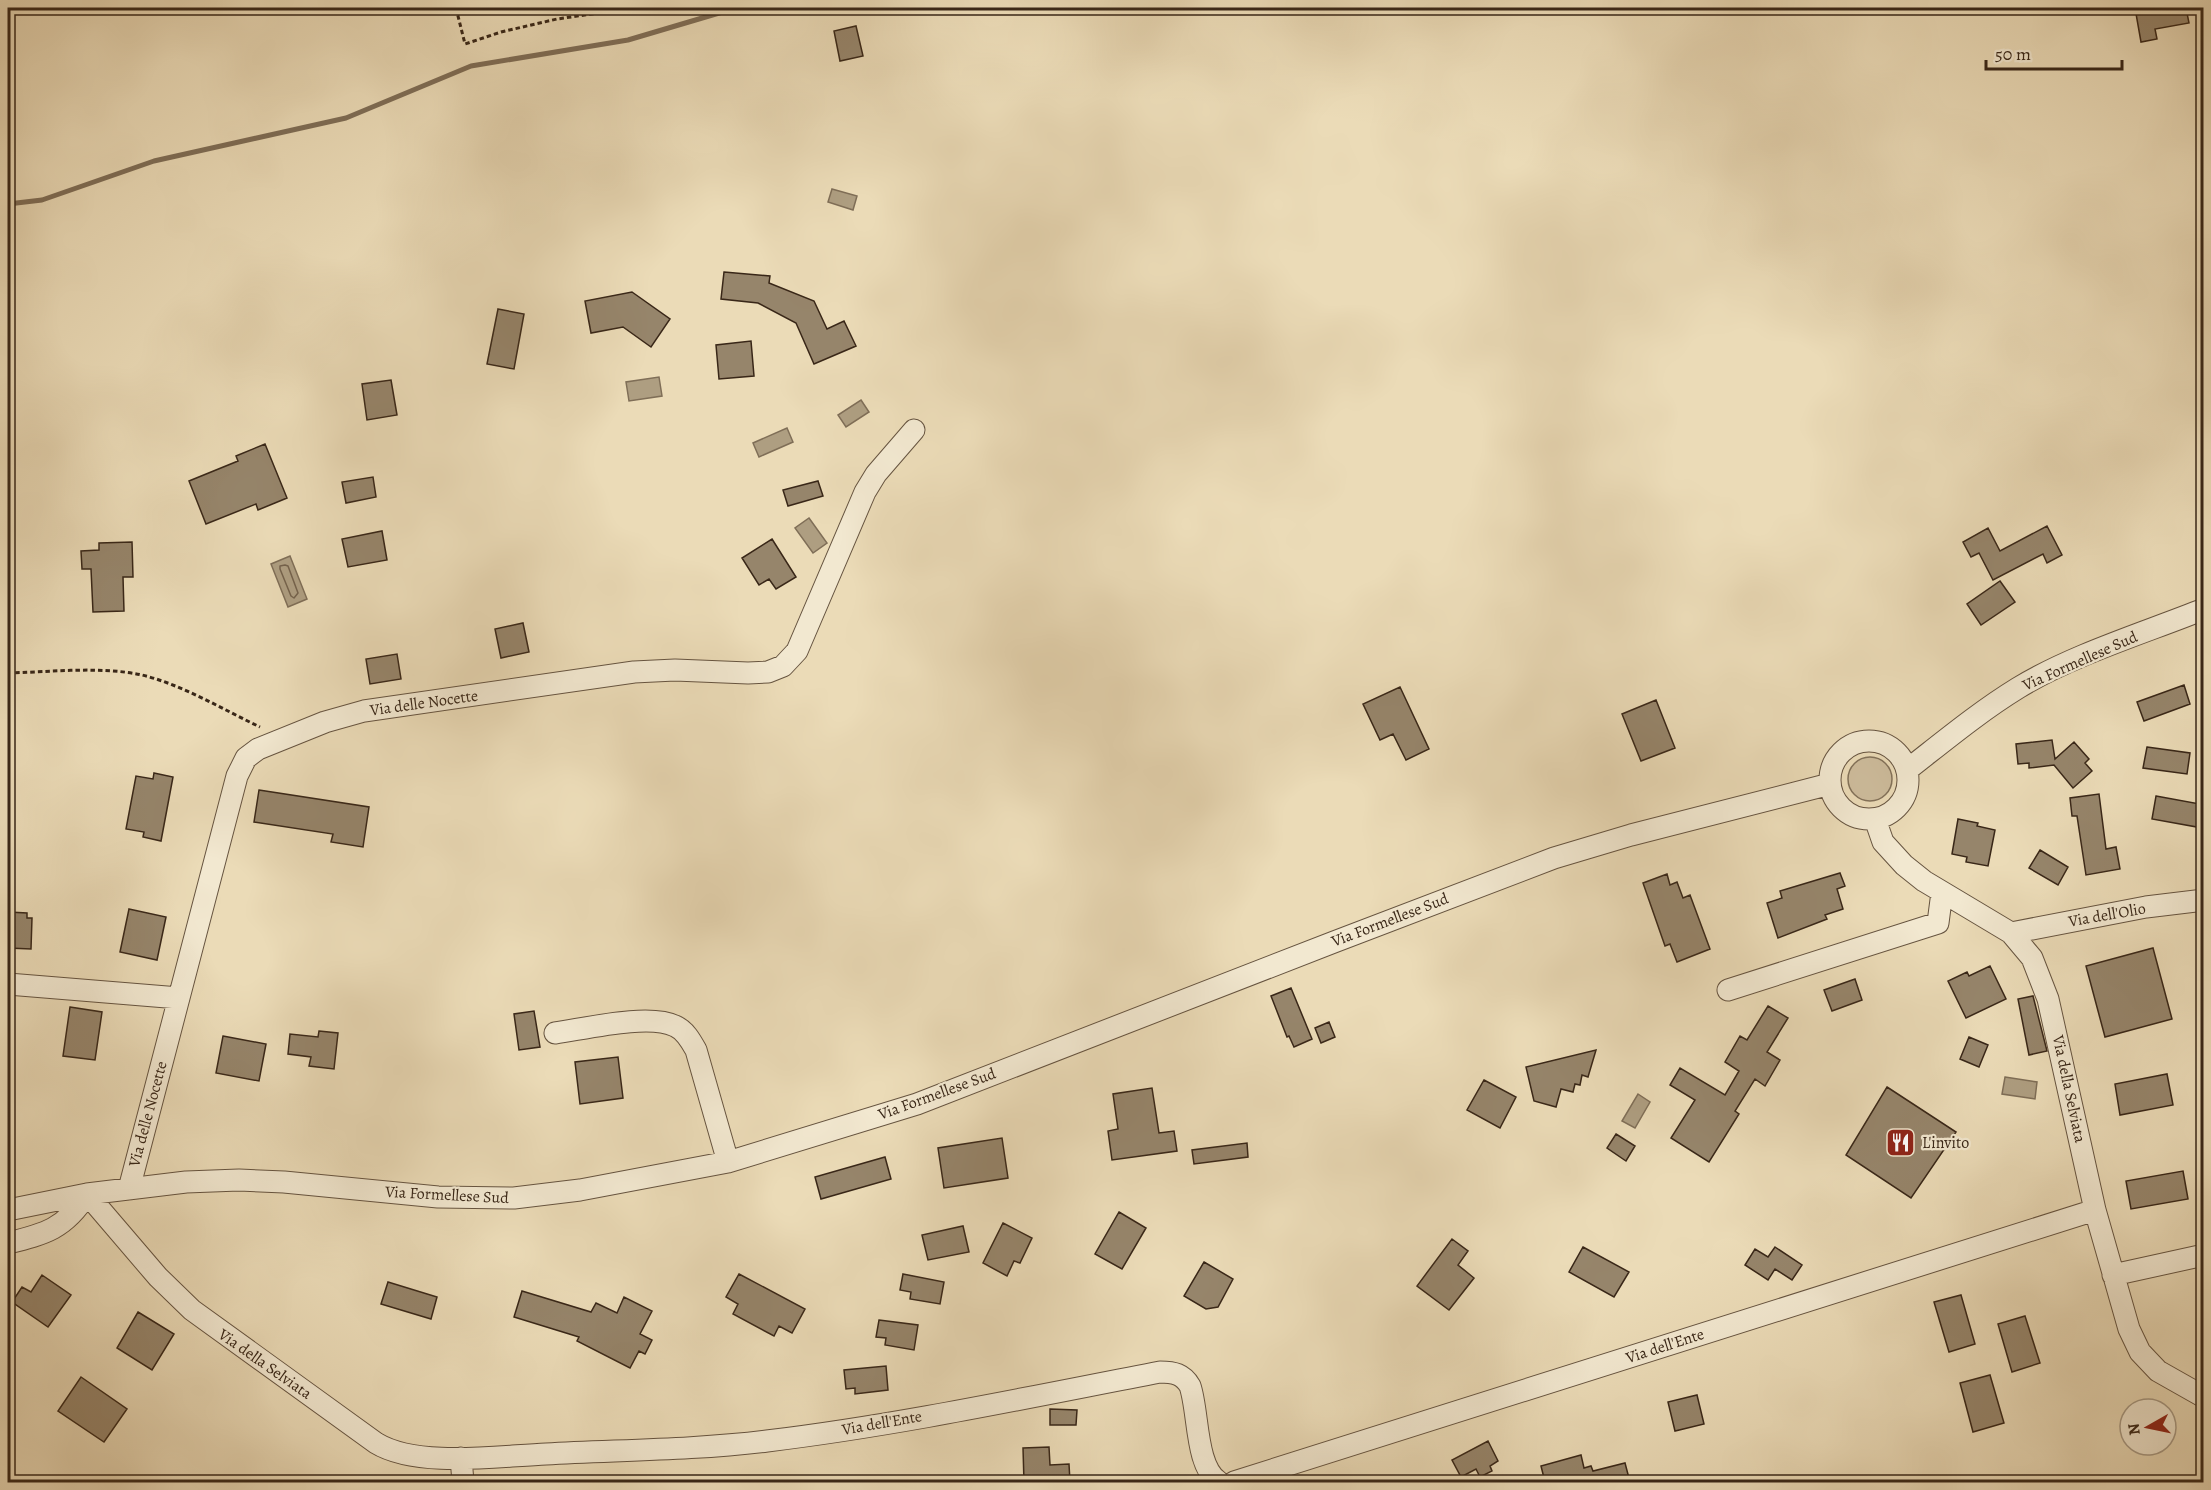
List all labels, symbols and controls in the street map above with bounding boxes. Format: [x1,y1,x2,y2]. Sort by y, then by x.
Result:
scale bar [1986,33,2122,71]
text: 50 m [1995,42,2031,66]
street label: Via Formellese Sud [2018,626,2141,697]
street label: Via delle Nocette [368,685,479,722]
street label: Via Formellese Sud [1327,887,1452,953]
street label: Via dell'Olio [2066,897,2147,933]
street label: Via della Selviata [2047,1032,2091,1145]
street label: Via delle Nocette [123,1059,173,1170]
street label: Via Formellese Sud [874,1062,999,1126]
restaurant icon: L'invito [1885,1127,1917,1159]
place label: L'invito [1922,1132,1969,1154]
street label: Via Formellese Sud [384,1181,510,1209]
street label: Via della Selviata [213,1323,317,1405]
street label: Via dell'Ente [1622,1323,1707,1369]
north arrow [2118,1397,2178,1457]
street label: Via dell'Ente [839,1405,924,1441]
text: N [2122,1421,2146,1437]

